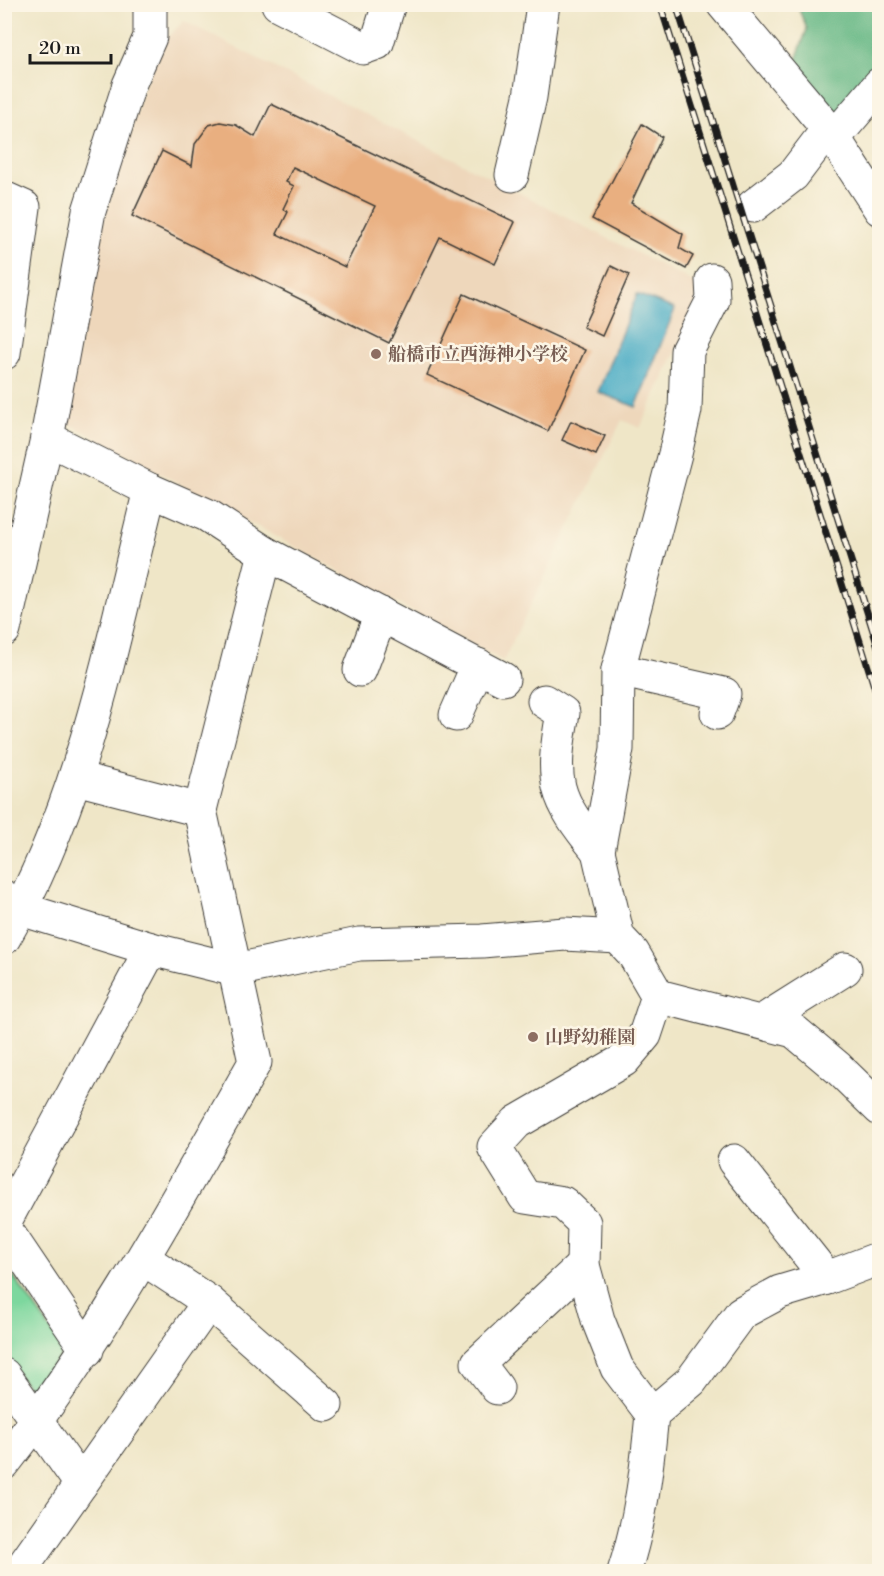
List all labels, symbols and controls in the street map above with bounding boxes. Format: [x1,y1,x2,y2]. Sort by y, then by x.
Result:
scale bar [30,27,111,65]
text: 20 m [39,37,81,60]
place label: 船橋市立西海神小学校 [388,343,568,366]
marker: 船橋市立西海神小学校 [369,347,383,361]
place label: 山野幼稚園 [545,1026,635,1049]
marker: 山野幼稚園 [526,1030,540,1044]

